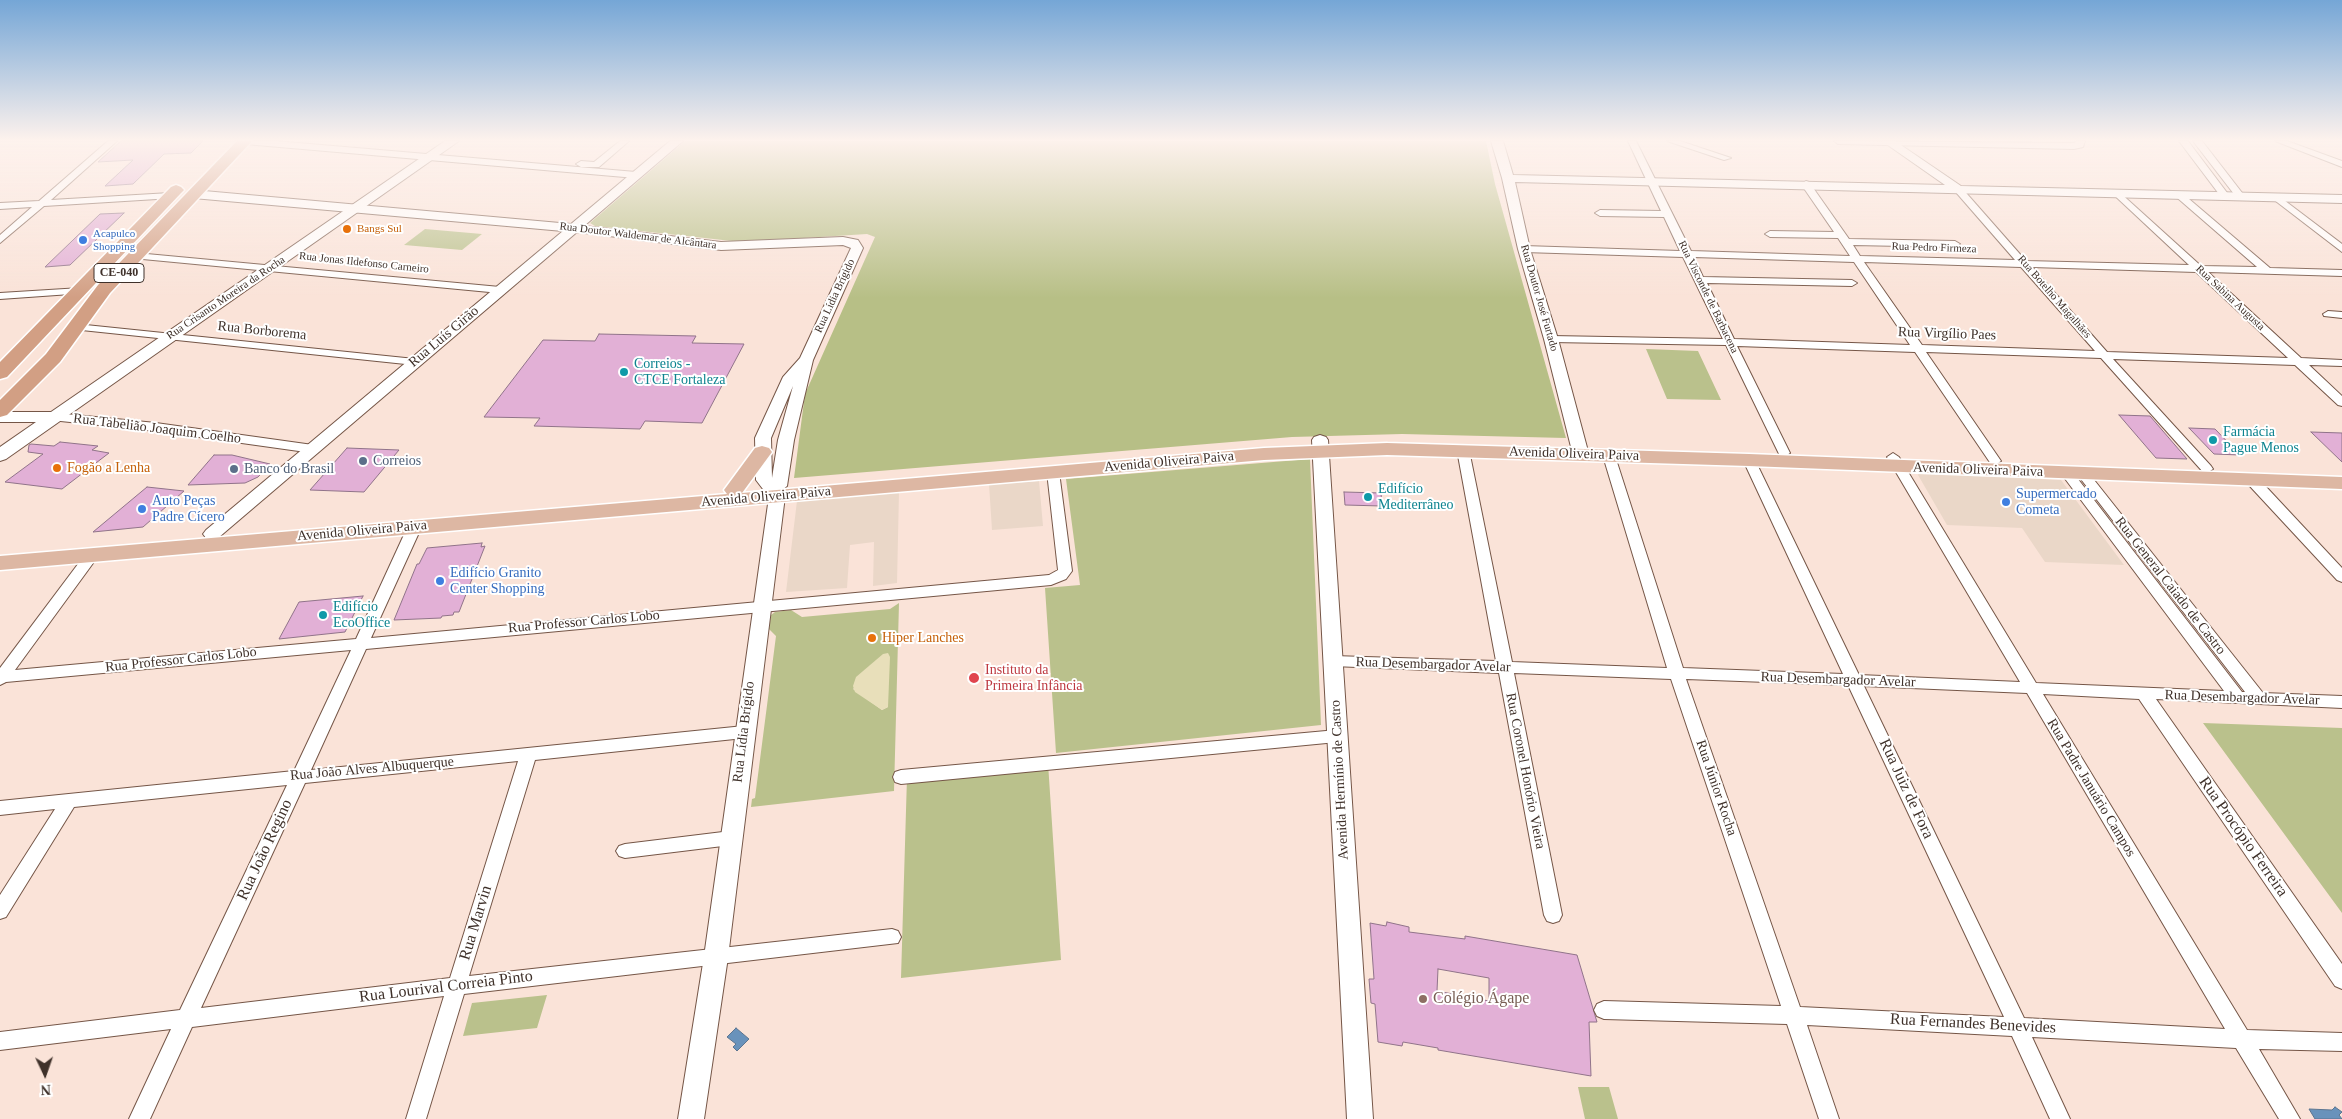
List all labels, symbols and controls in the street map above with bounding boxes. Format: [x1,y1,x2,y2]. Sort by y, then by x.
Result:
street label: Rua Doutor Waldemar de Alcântara [559,220,717,252]
place label: Bangs Sul [357,222,402,236]
marker: Bangs Sul [341,223,353,235]
place label: Acapulco Shopping [93,227,135,253]
marker: Acapulco Shopping [77,234,89,246]
street label: Rua Visconde de Barbacena [1675,239,1741,355]
street label: Rua Pedro Firmeza [1891,240,1977,256]
street label: Rua Doutor José Furtado [1517,243,1561,353]
street label: Rua Jonas Ildefonso Carneiro [298,250,430,276]
street label: Rua Crisanto Moreira da Rocha [164,253,288,343]
street label: Rua Botelho Magalhães [2014,253,2094,341]
street label: Rua Lídia Brígido [812,257,858,335]
street label: Rua Sabina Augusta [2193,263,2267,333]
road number: CE-040 [94,264,144,282]
street label: Rua Luís Girão [406,303,482,371]
street label: Rua Borborema [217,318,307,344]
street label: Rua Virgílio Paes [1898,324,1996,344]
place label: Correios - CTCE Fortaleza [634,356,725,388]
marker: Correios - CTCE Fortaleza [618,366,630,378]
street label: Rua Tabelião Joaquim Coelho [72,410,242,448]
place label: Farmácia Pague Menos [2223,424,2299,457]
marker: Farmácia Pague Menos [2207,434,2219,446]
street label: Avenida Oliveira Paiva [1509,443,1639,465]
street label: Avenida Oliveira Paiva [1103,448,1235,476]
place label: Correios [373,453,421,469]
marker: Correios [357,455,369,467]
street label: Avenida Oliveira Paiva [1913,459,2043,481]
place label: Fogão a Lenha [67,460,150,476]
place label: Banco do Brasil [244,461,334,477]
marker: Fogão a Lenha [51,462,63,474]
marker: Banco do Brasil [228,463,240,475]
place label: Edifício Mediterrâneo [1378,481,1453,514]
street label: Avenida Oliveira Paiva [700,483,832,511]
place label: Supermercado Cometa [2016,486,2097,518]
marker: Edifício Mediterrâneo [1362,491,1374,503]
place label: Auto Peças Padre Cícero [152,493,225,526]
marker: Supermercado Cometa [2000,496,2012,508]
marker: Auto Peças Padre Cícero [136,503,148,515]
street label: Rua General Caiado de Castro [2111,514,2229,658]
street label: Avenida Oliveira Paiva [296,517,428,545]
place label: Edifício Granito Center Shopping [450,565,544,598]
marker: Edifício Granito Center Shopping [434,575,446,587]
place label: Edifício EcoOffice [333,599,390,632]
street label: Rua Professor Carlos Lobo [508,607,660,637]
marker: Edifício EcoOffice [317,609,329,621]
place label: Hiper Lanches [882,630,964,646]
marker: Hiper Lanches [866,632,878,644]
street label: Rua Professor Carlos Lobo [105,644,257,676]
street label: Rua Desembargador Avelar [1355,654,1511,676]
place label: Instituto da Primeira Infância [985,662,1083,694]
street label: Rua Desembargador Avelar [1760,669,1916,691]
marker: Instituto da Primeira Infância [967,671,981,685]
street label: Rua Lídia Brígido [729,680,759,784]
street label: Rua Desembargador Avelar [2164,687,2320,709]
street label: Rua Coronel Honório Vieira [1502,691,1548,851]
street label: Avenida Hermínio de Castro [1327,700,1353,860]
street label: Rua Padre Januário Campos [2043,716,2139,860]
street label: Rua Juiz de Fora [1874,736,1938,842]
street label: Rua Júnior Rocha [1692,738,1740,838]
street label: Rua João Alves Albuquerque [289,753,455,785]
street label: Rua Procópio Ferreira [2194,773,2292,901]
street label: Rua João Regino [233,796,297,904]
street label: Rua Marvin [456,883,496,963]
street label: Rua Lourival Correia Pìnto [358,967,534,1007]
place label: Colégio Ágape [1433,989,1529,1009]
marker: Colégio Ágape [1417,993,1429,1005]
street label: Rua Fernandes Benevides [1890,1010,2056,1038]
north arrow [20,1049,70,1099]
text: N [40,1082,51,1097]

